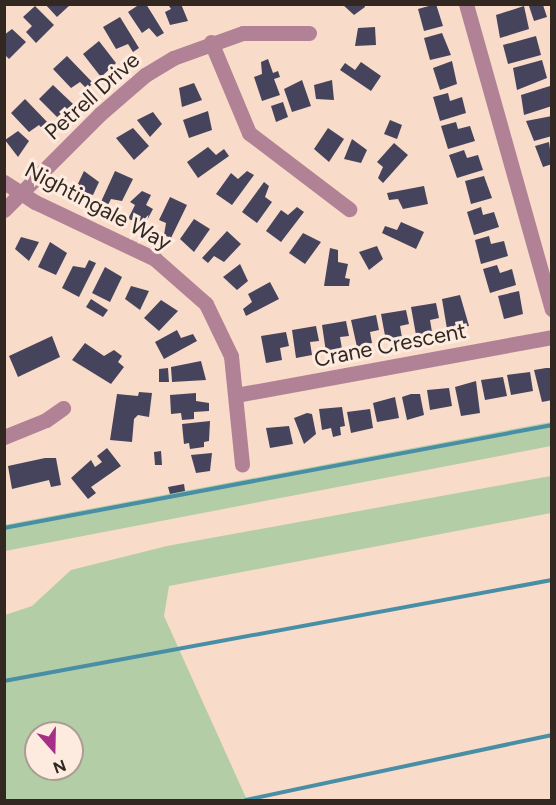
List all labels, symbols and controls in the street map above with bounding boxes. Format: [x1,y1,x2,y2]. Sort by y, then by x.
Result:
street label: Petrell Drive [39,47,145,145]
street label: Nightingale Way [20,156,176,256]
street label: Crane Crescent [312,317,468,373]
north arrow [24,721,84,781]
text: N [51,755,69,778]

